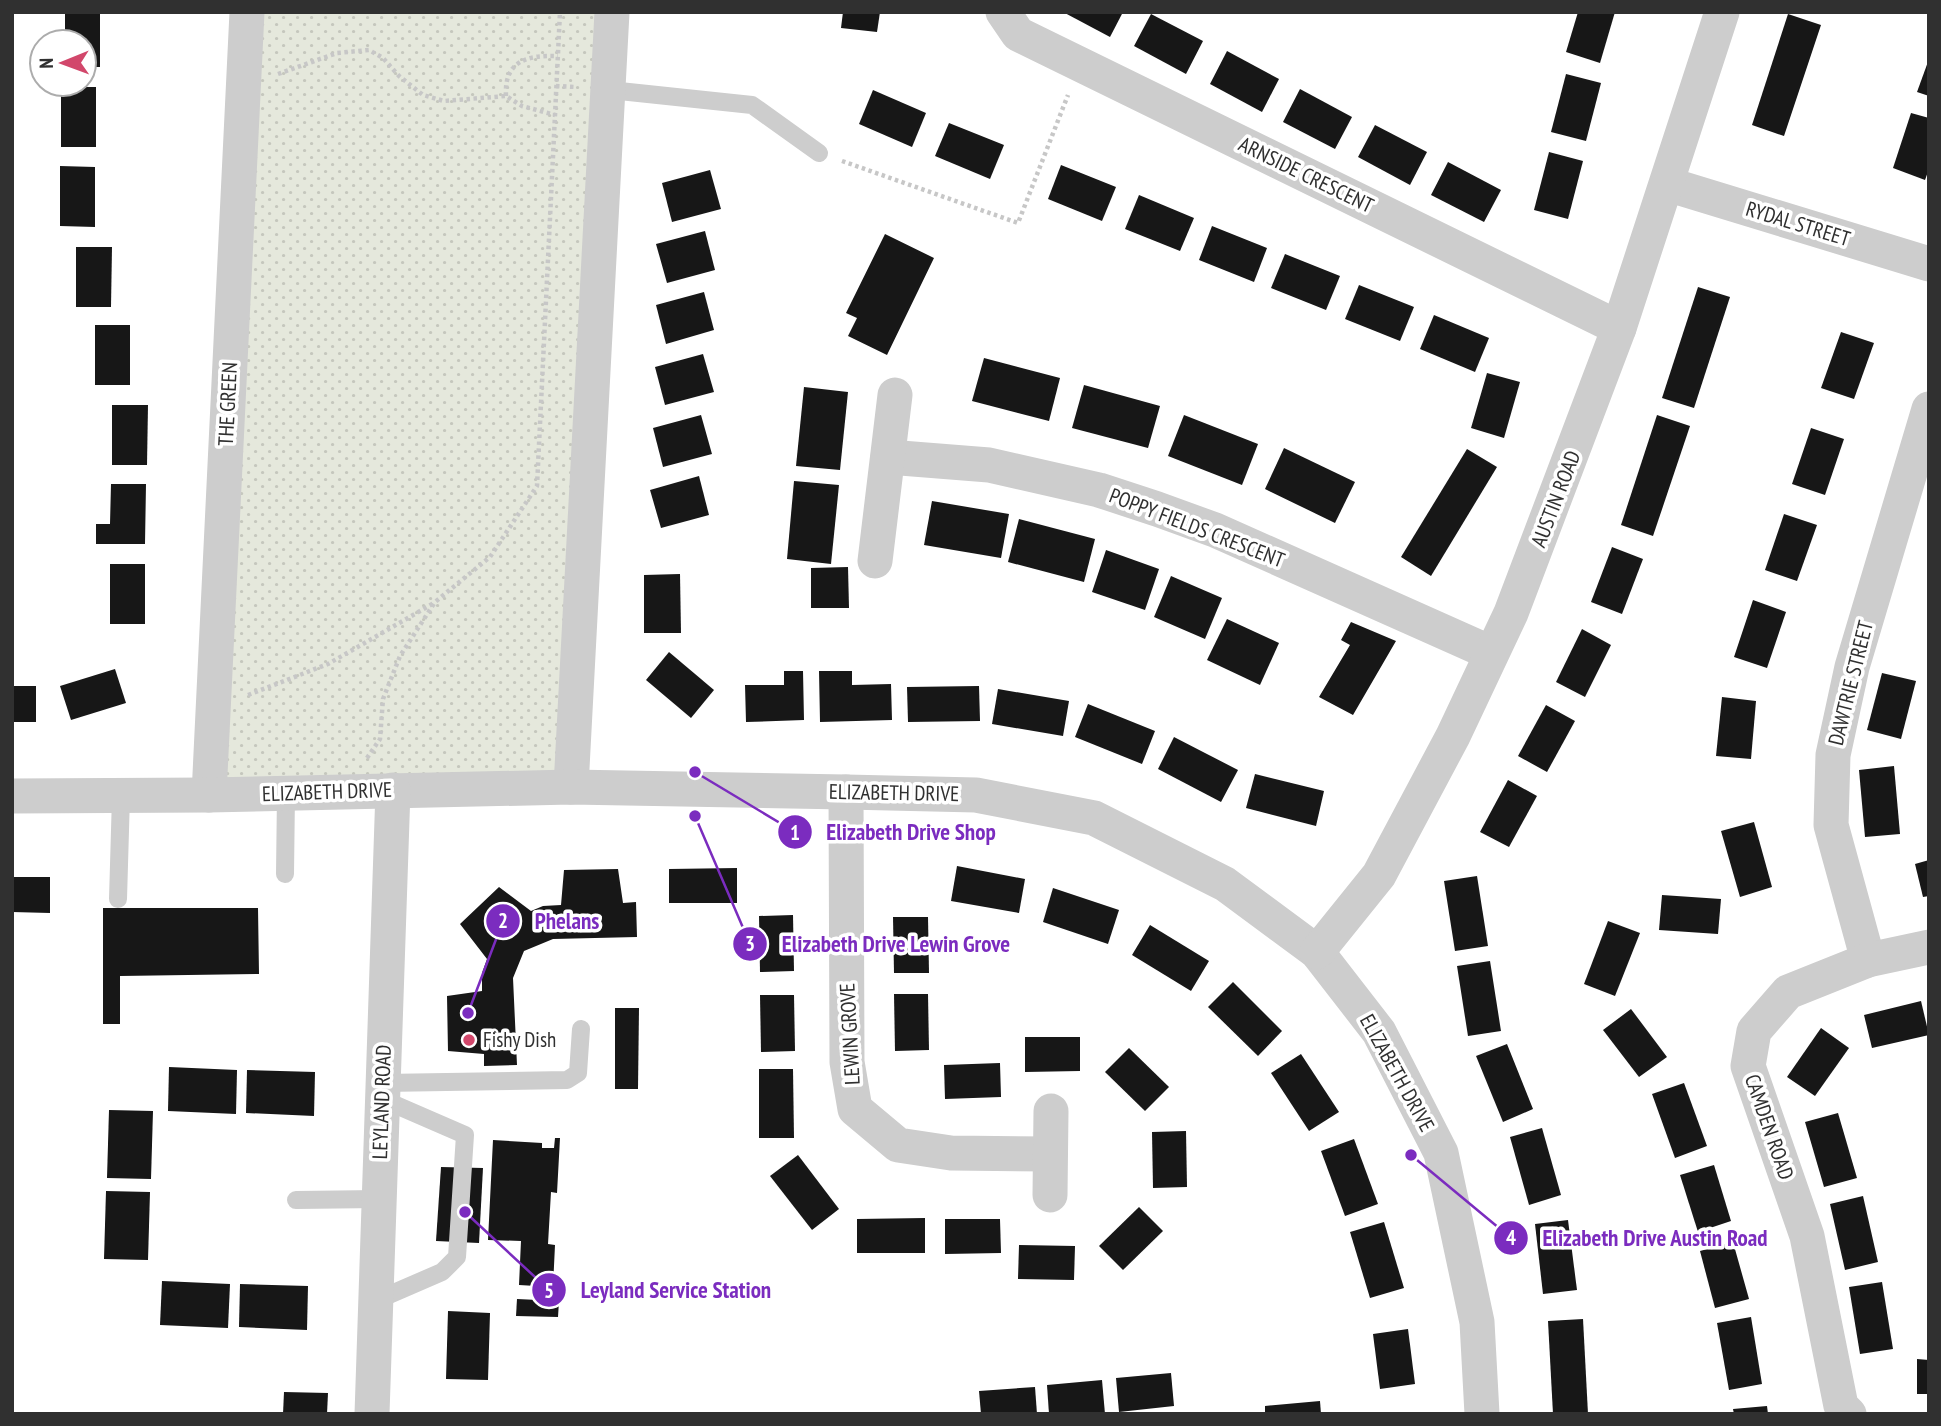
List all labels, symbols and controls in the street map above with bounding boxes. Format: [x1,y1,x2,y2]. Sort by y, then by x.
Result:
north arrow [28,28,98,98]
text: N [34,58,58,69]
street label: ARNSIDE CRESCENT [1234,130,1379,219]
street label: RYDAL STREET [1743,195,1854,252]
street label: THE GREEN [212,361,243,447]
street label: AUSTIN ROAD [1525,447,1586,551]
street label: POPPY FIELDS CRESCENT [1106,482,1289,574]
street label: DAWTRIE STREET [1822,617,1879,748]
street label: ELIZABETH DRIVE [261,776,392,807]
street label: ELIZABETH DRIVE [829,778,959,807]
callout: Elizabeth Drive Shop [777,810,1010,854]
text: Elizabeth Drive Shop [826,817,996,846]
text: 1 [790,819,800,846]
callout: Phelans [486,899,614,943]
text: Phelans [535,906,599,935]
text: 2 [498,907,508,934]
callout: Elizabeth Drive Lewin Grove [733,922,1024,966]
text: Elizabeth Drive Lewin Grove [782,929,1010,958]
text: 3 [745,930,755,957]
street label: LEWIN GROVE [833,982,866,1086]
street label: ELIZABETH DRIVE [1354,1009,1441,1136]
place label: Fishy Dish [483,1026,556,1053]
marker: Fishy Dish [461,1032,477,1048]
street label: LEYLAND ROAD [366,1044,397,1160]
street label: CAMDEN ROAD [1739,1071,1800,1183]
callout: Elizabeth Drive Austin Road [1493,1216,1782,1260]
text: Elizabeth Drive Austin Road [1542,1223,1768,1252]
text: 4 [1506,1224,1516,1251]
callout: Leyland Service Station [532,1268,785,1312]
text: Leyland Service Station [581,1275,771,1304]
text: 5 [544,1277,554,1304]

